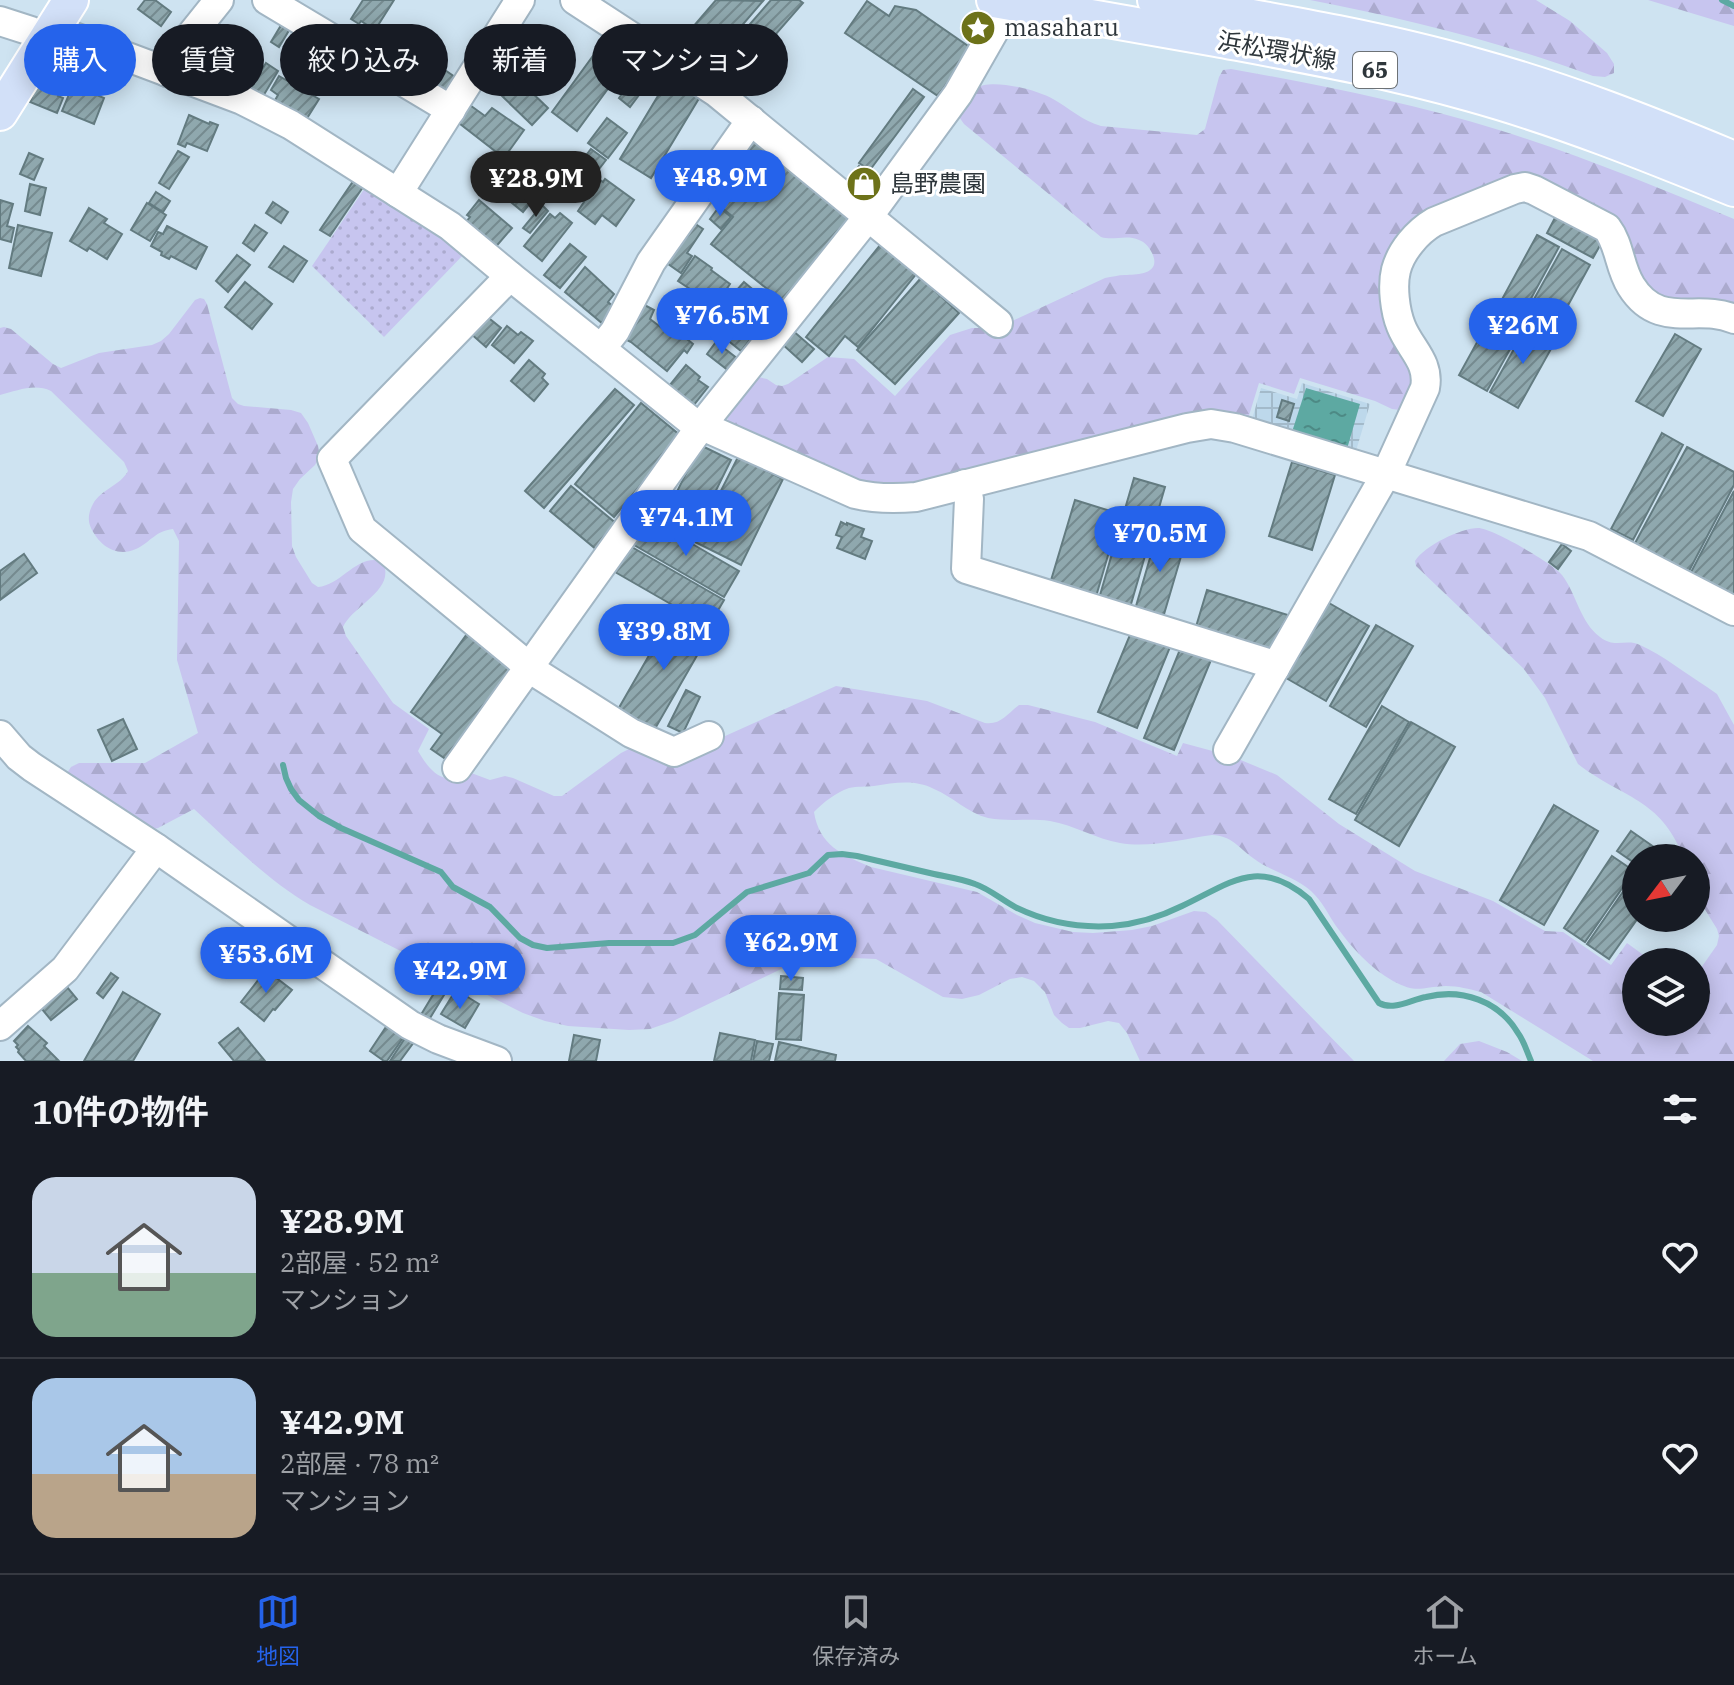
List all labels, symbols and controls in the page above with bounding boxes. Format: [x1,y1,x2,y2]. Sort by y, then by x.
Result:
place icon: masaharu [959,9,997,47]
place label: masaharu [1004,11,1119,43]
chip: 購入 [24,24,136,96]
chip: 賃貸 [152,24,264,96]
chip: 絞り込み [280,24,448,96]
chip: 新着 [464,24,576,96]
chip: マンション [592,24,788,96]
street label: 浜松環状線 [1215,24,1339,76]
road number: 65 [1353,52,1397,88]
pin: ¥48.9M [655,150,785,218]
pin: ¥28.9M [471,151,601,219]
text: ¥48.9M [672,159,768,193]
text: ¥28.9M [488,160,584,194]
shop icon: 島野農園 [845,165,883,203]
place label: 島野農園 [890,167,986,199]
pin: ¥76.5M [657,288,787,356]
text: ¥76.5M [674,297,770,331]
pin: ¥26M [1476,298,1570,366]
text: ¥26M [1487,307,1559,341]
pin: ¥74.1M [621,490,751,558]
text: ¥74.1M [638,499,734,533]
pin: ¥70.5M [1095,506,1225,574]
text: ¥70.5M [1112,515,1208,549]
pin: ¥39.8M [599,604,729,672]
text: ¥39.8M [616,613,712,647]
north arrow [1622,844,1710,932]
map controls [1622,844,1710,1036]
pin: ¥62.9M [726,915,856,983]
text: ¥62.9M [743,924,839,958]
pin: ¥53.6M [201,927,331,995]
text: ¥53.6M [218,936,314,970]
pin: ¥42.9M [395,943,525,1011]
button: layers [1622,948,1710,1036]
text: ¥42.9M [412,952,508,986]
icon: filters [1658,1087,1702,1131]
text: 10件の物件 [32,1089,209,1133]
text: ¥28.9M [280,1198,404,1242]
icon: home [96,1209,192,1305]
icon: heart [1658,1235,1702,1279]
text: 2部屋 · 52 m² [280,1245,439,1279]
text: マンション [280,1282,410,1316]
text: ¥42.9M [280,1399,404,1443]
icon: home [96,1410,192,1506]
icon: heart [1658,1436,1702,1480]
text: 2部屋 · 78 m² [280,1446,439,1480]
text: マンション [280,1483,410,1517]
tab: 地図 [256,1590,300,1670]
tab: 保存済み [812,1590,900,1670]
tab: ホーム [1413,1590,1478,1670]

